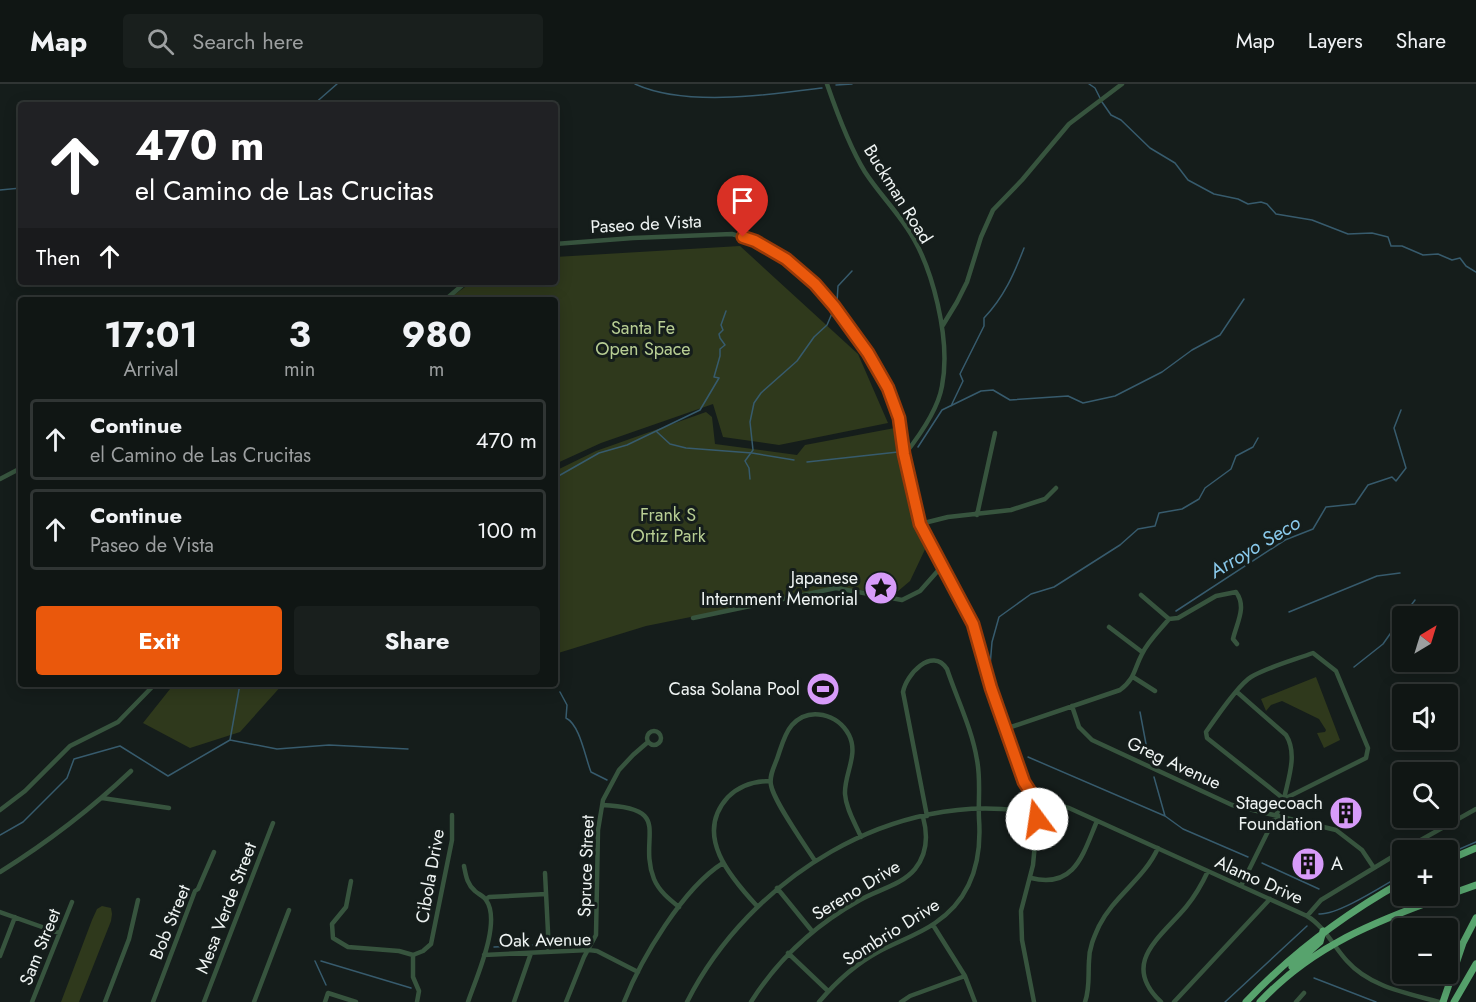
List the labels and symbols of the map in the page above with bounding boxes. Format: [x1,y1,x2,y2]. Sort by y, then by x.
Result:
street label: Buckman Road [857,139,939,249]
pin [717,175,768,237]
street label: Paseo de Vista [590,208,702,240]
park label: Santa Fe Open Space [595,315,691,362]
park label: Frank S Ortiz Park [630,502,706,549]
water label: Arroyo Seco [1203,508,1306,586]
place label: Japanese Internment Memorial [701,565,858,612]
place icon: Japanese Internment Memorial [863,570,899,606]
north arrow [1392,606,1458,672]
sports icon: Casa Solana Pool [805,671,841,707]
place label: Casa Solana Pool [669,676,800,702]
street label: Greg Avenue [1123,730,1225,796]
position arrow [1005,787,1069,851]
place label: Stagecoach Foundation [1235,790,1323,837]
building icon: Stagecoach Foundation [1328,795,1364,831]
street label: Spruce Street [571,814,601,917]
street label: Cibola Drive [409,827,451,925]
street label: Mesa Verde Street [189,838,263,978]
building icon: A [1290,846,1326,882]
street label: Alamo Drive [1211,849,1307,911]
place label: A [1331,851,1343,877]
street label: Sereno Drive [807,853,905,927]
street label: Bob Street [143,880,197,963]
street label: Sombrio Drive [837,892,945,972]
street label: Sam Street [13,904,67,989]
street label: Oak Avenue [499,926,591,954]

